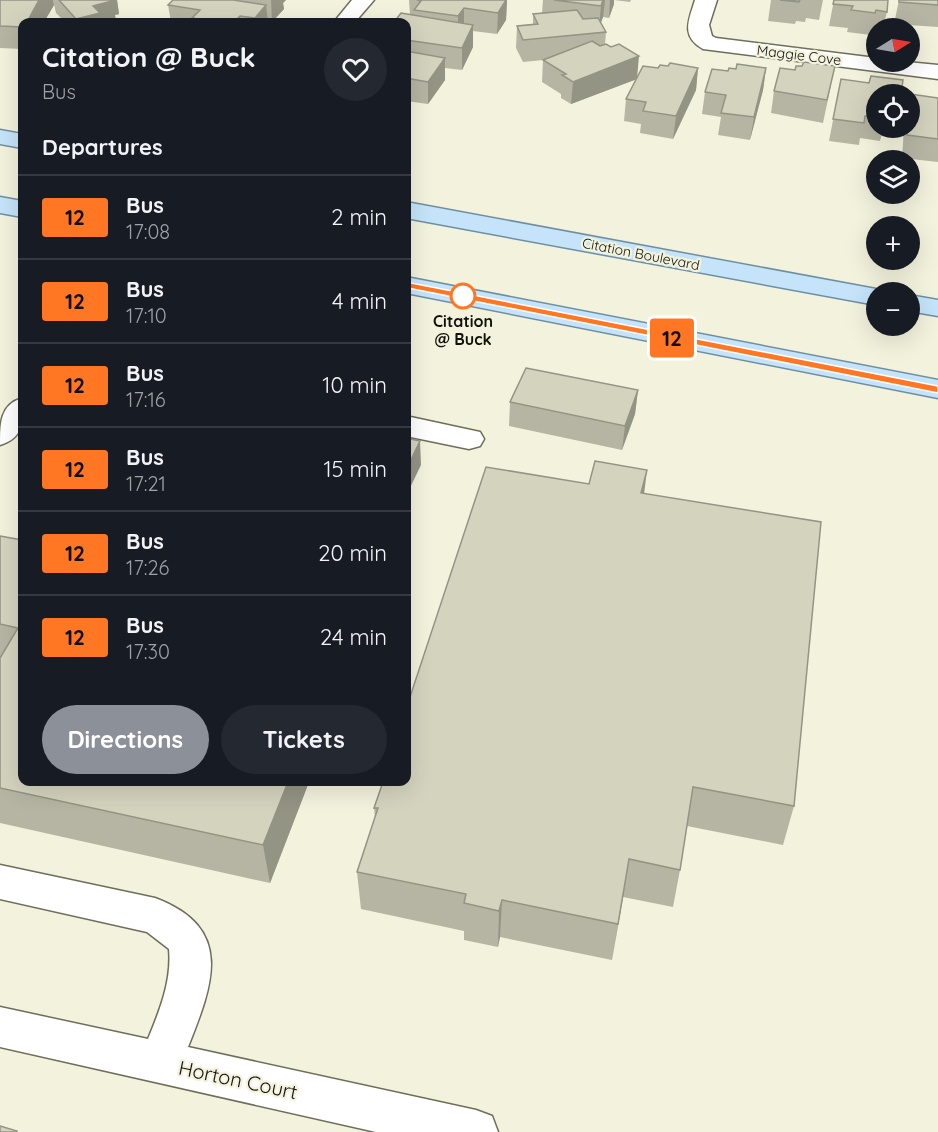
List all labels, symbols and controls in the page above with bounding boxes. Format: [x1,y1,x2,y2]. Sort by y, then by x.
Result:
north arrow [866,18,920,72]
map controls [866,18,920,336]
button: heart [324,38,387,101]
text: Citation @ Buck [42,39,255,74]
street label: Maggie Cove [756,41,842,69]
text: Bus [42,79,76,104]
button: locate [866,84,920,138]
text: Departures [42,133,163,161]
button: layers [866,150,920,204]
text: Bus [126,191,164,219]
text: 2 min [331,203,387,231]
text: 12 [65,204,85,230]
button: + [866,216,920,270]
text: 17:08 [126,219,170,244]
street label: Citation Boulevard [581,234,701,274]
text: Bus [126,275,164,303]
button: − [866,282,920,336]
marker: Citation @ Buck [450,283,476,309]
text: 4 min [332,287,387,315]
text: 12 [65,288,85,314]
text: 17:10 [126,303,167,328]
place label: Citation @ Buck [433,311,493,349]
line badge: 12 [645,318,699,358]
text: 12 [662,325,682,351]
text: Bus [126,359,164,387]
text: 10 min [322,371,387,399]
text: 12 [65,372,85,398]
text: 17:16 [126,387,166,412]
text: Bus [126,443,164,471]
text: 15 min [323,455,387,483]
text: 12 [65,456,85,482]
text: 17:21 [126,471,166,496]
text: Bus [126,527,164,555]
text: 20 min [318,539,387,567]
text: 12 [65,540,85,566]
text: 17:26 [126,555,169,580]
text: Bus [126,611,164,639]
text: 24 min [320,623,387,651]
text: 12 [65,624,85,650]
text: 17:30 [126,639,170,664]
button: Directions [42,705,209,774]
button: Tickets [221,705,387,774]
street label: Horton Court [176,1055,300,1104]

